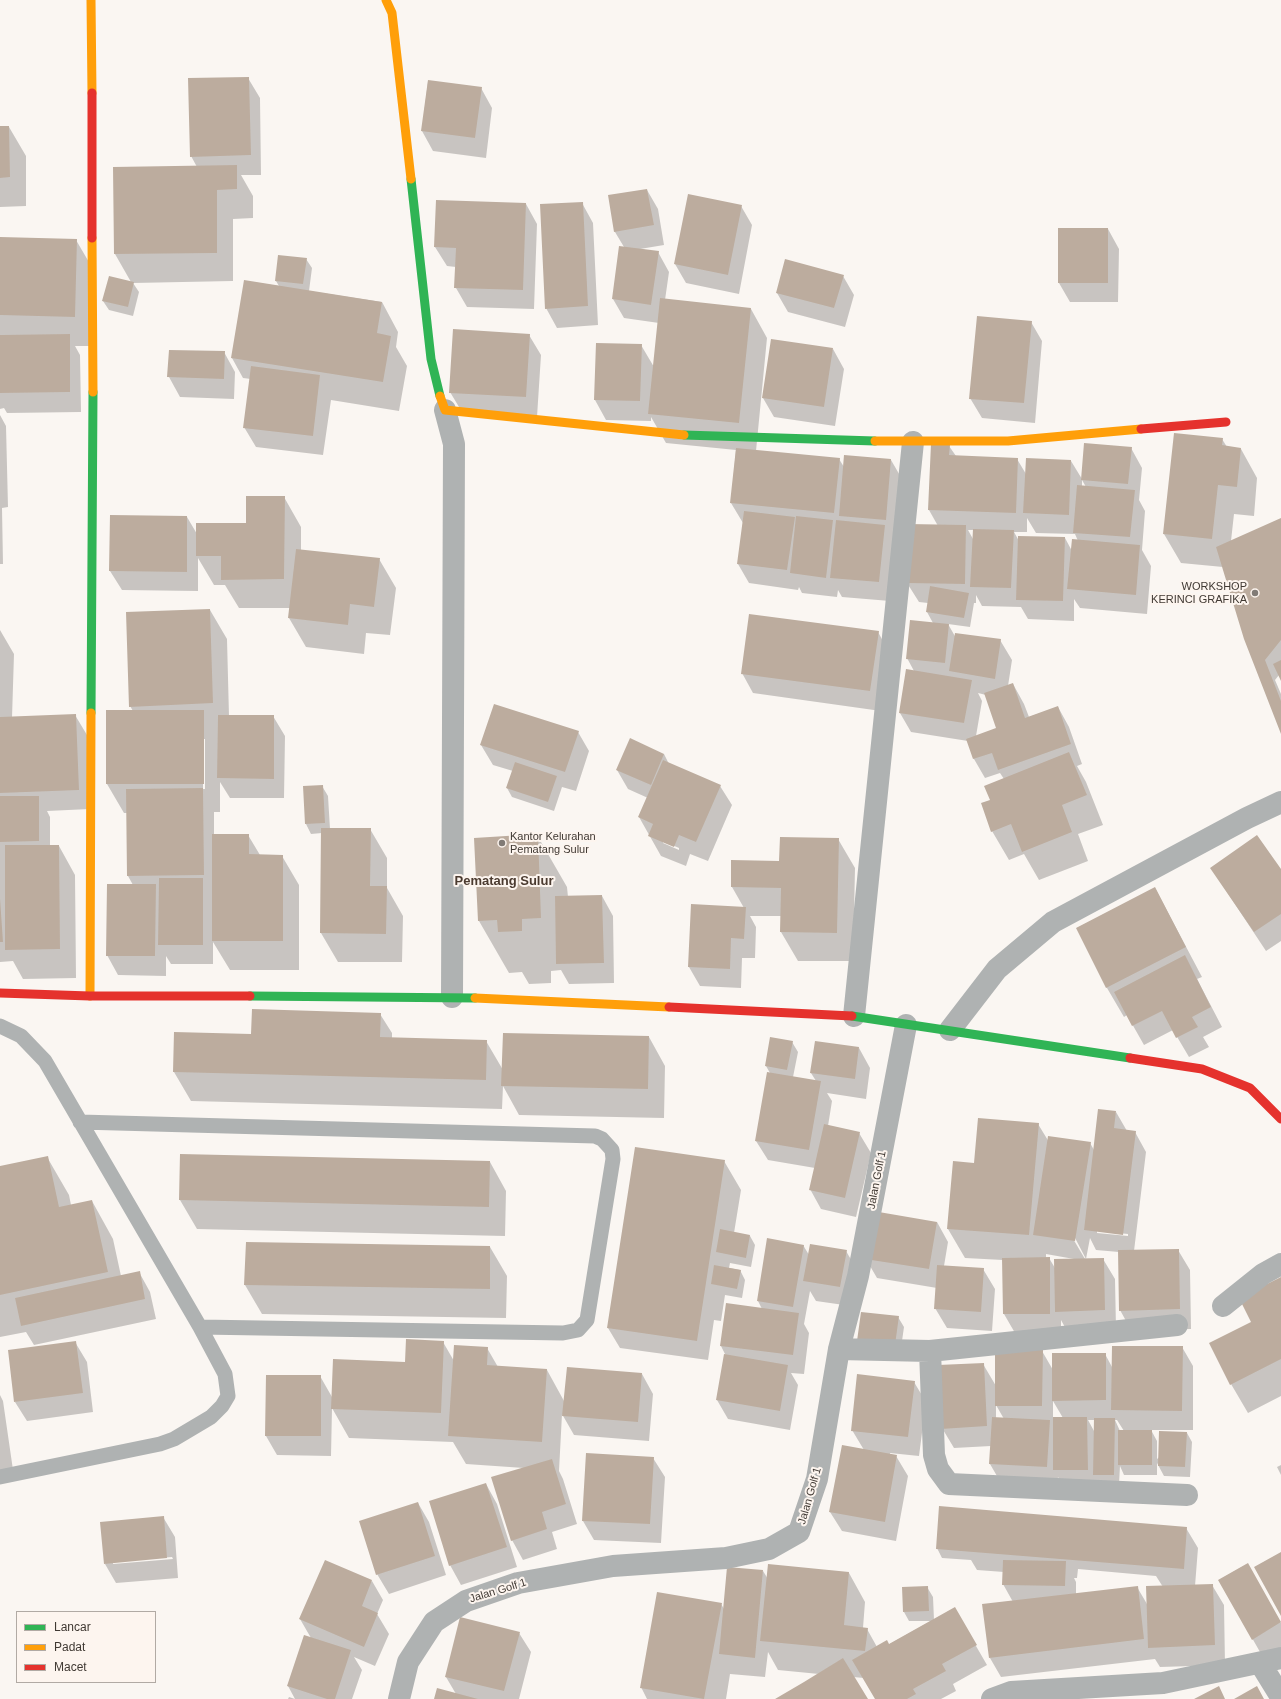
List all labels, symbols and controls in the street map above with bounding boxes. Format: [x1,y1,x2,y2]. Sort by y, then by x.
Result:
place label: WORKSHOP KERINCI GRAFIKA [1151,580,1247,606]
marker: WORKSHOP KERINCI GRAFIKA [1250,588,1260,598]
place label: Kantor Kelurahan Pematang Sulur [510,830,596,856]
marker: Kantor Kelurahan Pematang Sulur [497,838,507,848]
district label: Pematang Sulur [455,873,553,889]
street label: Jalan Golf 1 [865,1150,889,1210]
street label: Jalan Golf 1 [796,1466,824,1526]
street label: Jalan Golf 1 [468,1576,528,1606]
legend [16,1611,156,1683]
text: Lancar [54,1620,91,1634]
text: Padat [54,1640,85,1654]
text: Macet [54,1660,87,1674]

